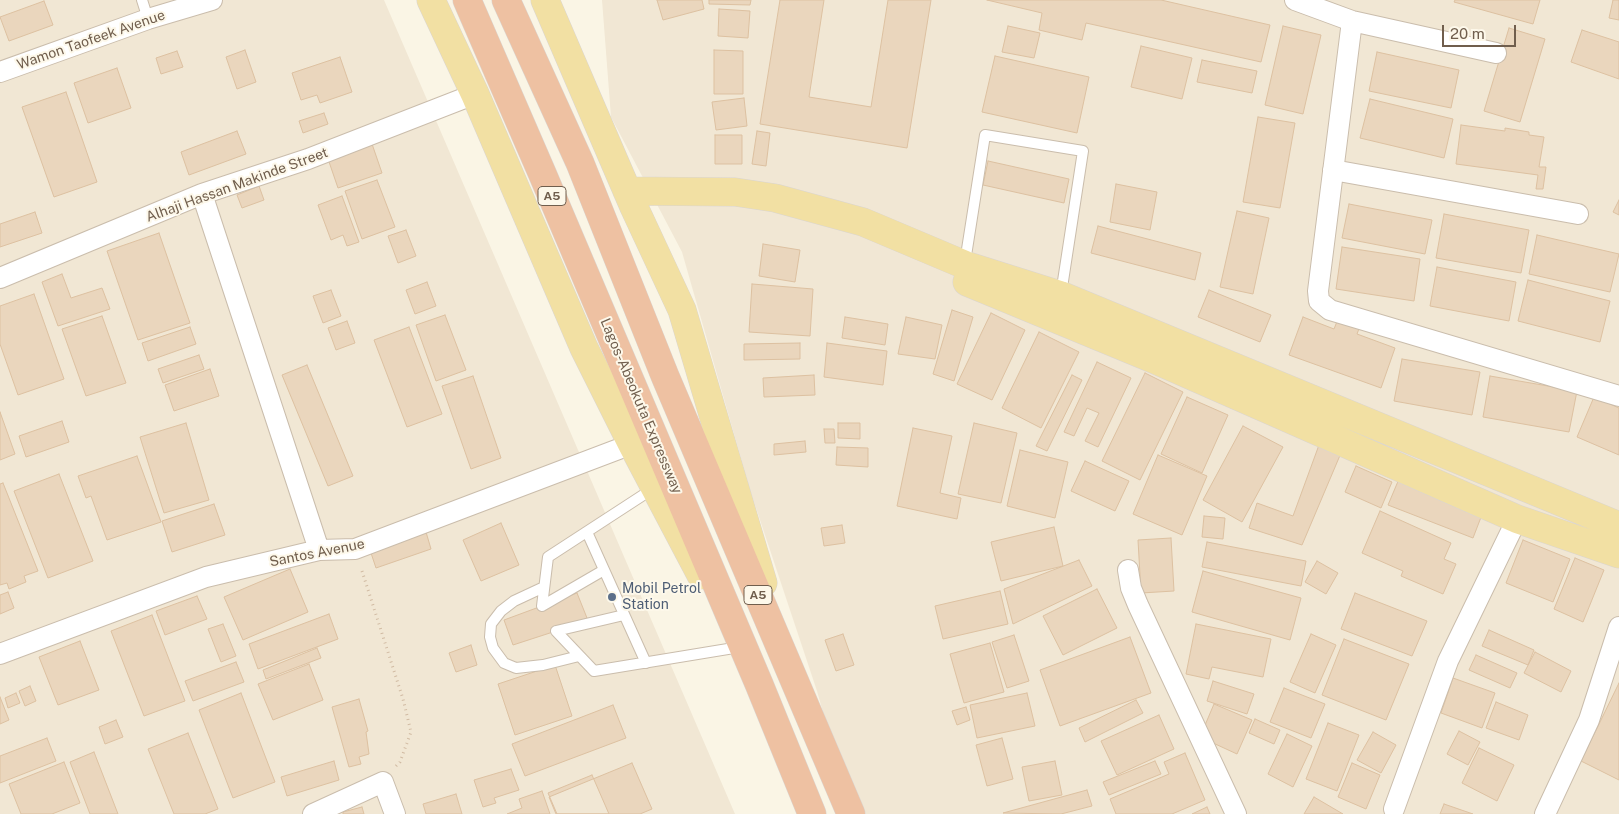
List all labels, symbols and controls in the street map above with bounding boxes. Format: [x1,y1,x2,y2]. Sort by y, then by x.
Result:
street label: Wamon Taofeek Avenue [15,7,167,73]
scale bar [1444,15,1518,47]
text: 20 m [1450,25,1485,42]
street label: Alhaji Hassan Makinde Street [144,144,330,226]
road number: A5 [538,187,566,206]
street label: Lagos-Abeokuta Expressway [596,316,686,496]
street label: Santos Avenue [268,536,366,570]
place label: Mobil Petrol Station [622,581,701,614]
road number: A5 [744,586,772,604]
marker: Mobil Petrol Station [606,591,618,603]

